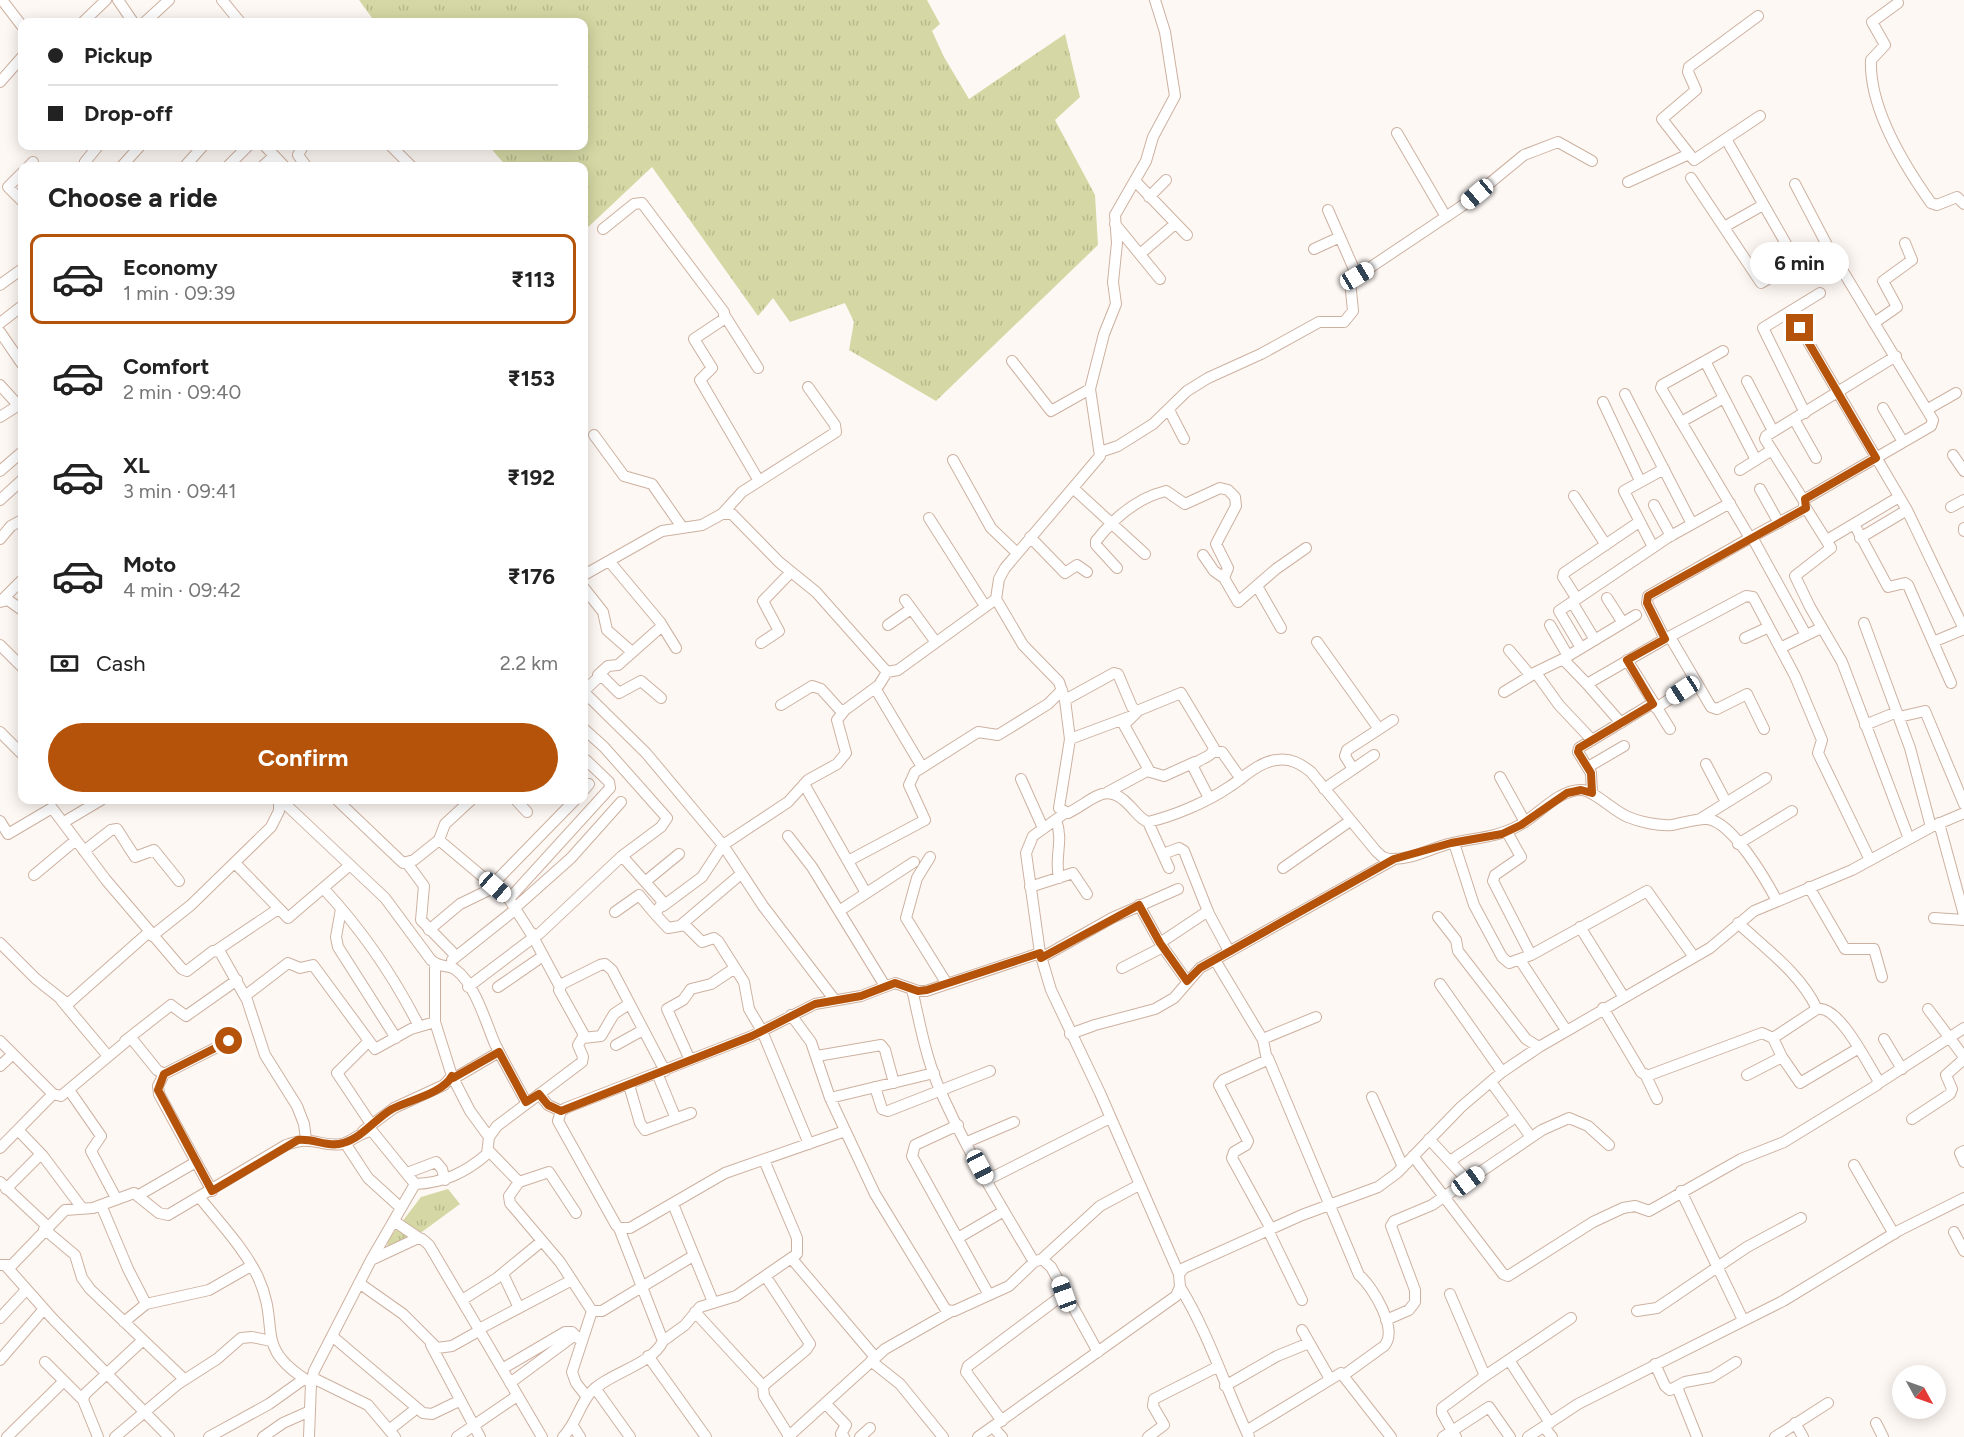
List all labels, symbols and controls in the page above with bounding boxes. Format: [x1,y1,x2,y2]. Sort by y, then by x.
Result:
text: Pickup [84,42,153,69]
text: Drop-off [84,100,173,127]
car [1457,176,1497,212]
text: Choose a ride [48,181,217,214]
callout: 6 min [1750,241,1850,283]
text: 6 min [1774,251,1825,275]
icon: car [51,252,105,306]
text: Economy [123,254,218,281]
car [1337,259,1377,293]
text: ₹113 [511,266,555,293]
text: 1 min · 09:39 [123,281,235,305]
route end [1786,314,1813,341]
icon: car [51,351,105,405]
text: Comfort [123,353,209,380]
text: ₹153 [508,365,555,392]
text: 2 min · 09:40 [123,380,241,404]
icon: car [51,450,105,504]
text: XL [123,452,150,479]
text: ₹192 [507,464,555,491]
text: 3 min · 09:41 [123,479,236,503]
icon: car [51,549,105,603]
text: Moto [123,551,176,578]
text: ₹176 [508,563,555,590]
text: 4 min · 09:42 [123,578,241,602]
icon: cash [48,647,81,680]
text: Cash [96,650,146,677]
text: 2.2 km [500,651,558,675]
car [1663,673,1703,707]
button: Confirm [48,723,558,792]
car [476,868,514,906]
route start [215,1027,242,1054]
car [964,1147,996,1187]
car [1448,1163,1488,1199]
car [1049,1274,1079,1314]
north arrow [1892,1365,1946,1419]
map controls [1892,1365,1946,1419]

